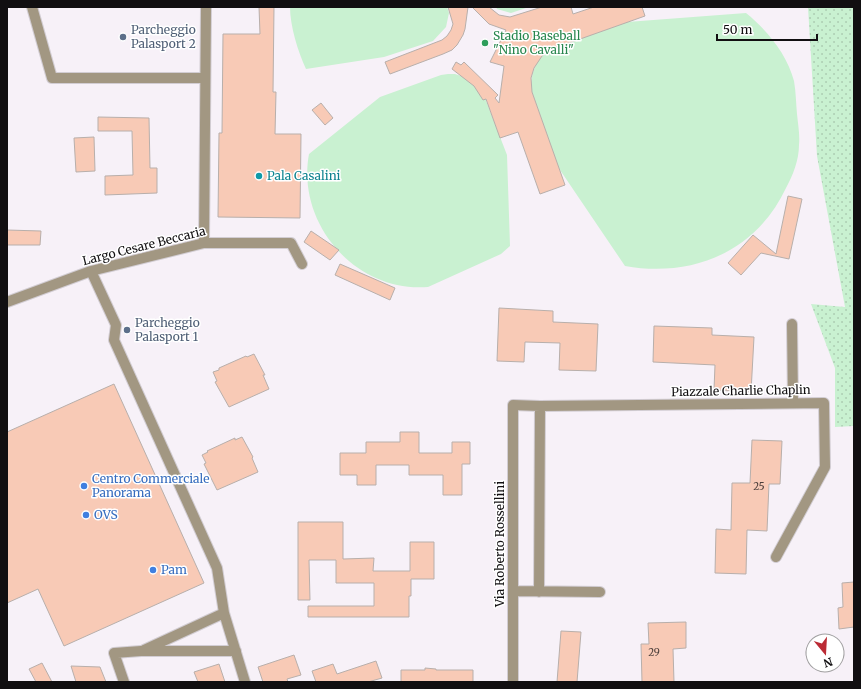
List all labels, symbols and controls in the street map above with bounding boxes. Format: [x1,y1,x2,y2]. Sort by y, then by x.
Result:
scale bar [717,16,817,42]
place label: Parcheggio Palasport 2 [131,22,196,51]
text: 50 m [723,22,752,37]
place label: Stadio Baseball "Nino Cavalli" [493,28,581,57]
marker: Parcheggio Palasport 2 [118,32,128,42]
marker: Stadio Baseball "Nino Cavalli" [480,38,490,48]
place label: Pala Casalini [267,168,341,183]
marker: Pala Casalini [254,171,264,181]
street label: Largo Cesare Beccaria [81,223,207,268]
place label: Parcheggio Palasport 1 [135,315,200,344]
marker: Parcheggio Palasport 1 [122,325,132,335]
street label: Piazzale Charlie Chaplin [671,382,811,399]
place label: Centro Commerciale Panorama [92,471,210,500]
house number: 25 [753,480,765,493]
marker: Centro Commerciale Panorama [79,481,89,491]
street label: Via Roberto Rossellini [492,481,507,608]
place label: OVS [94,507,118,522]
marker: OVS [81,510,91,520]
place label: Pam [161,562,187,577]
marker: Pam [148,565,158,575]
north arrow [805,633,845,673]
house number: 29 [648,646,660,659]
text: N [822,655,834,671]

